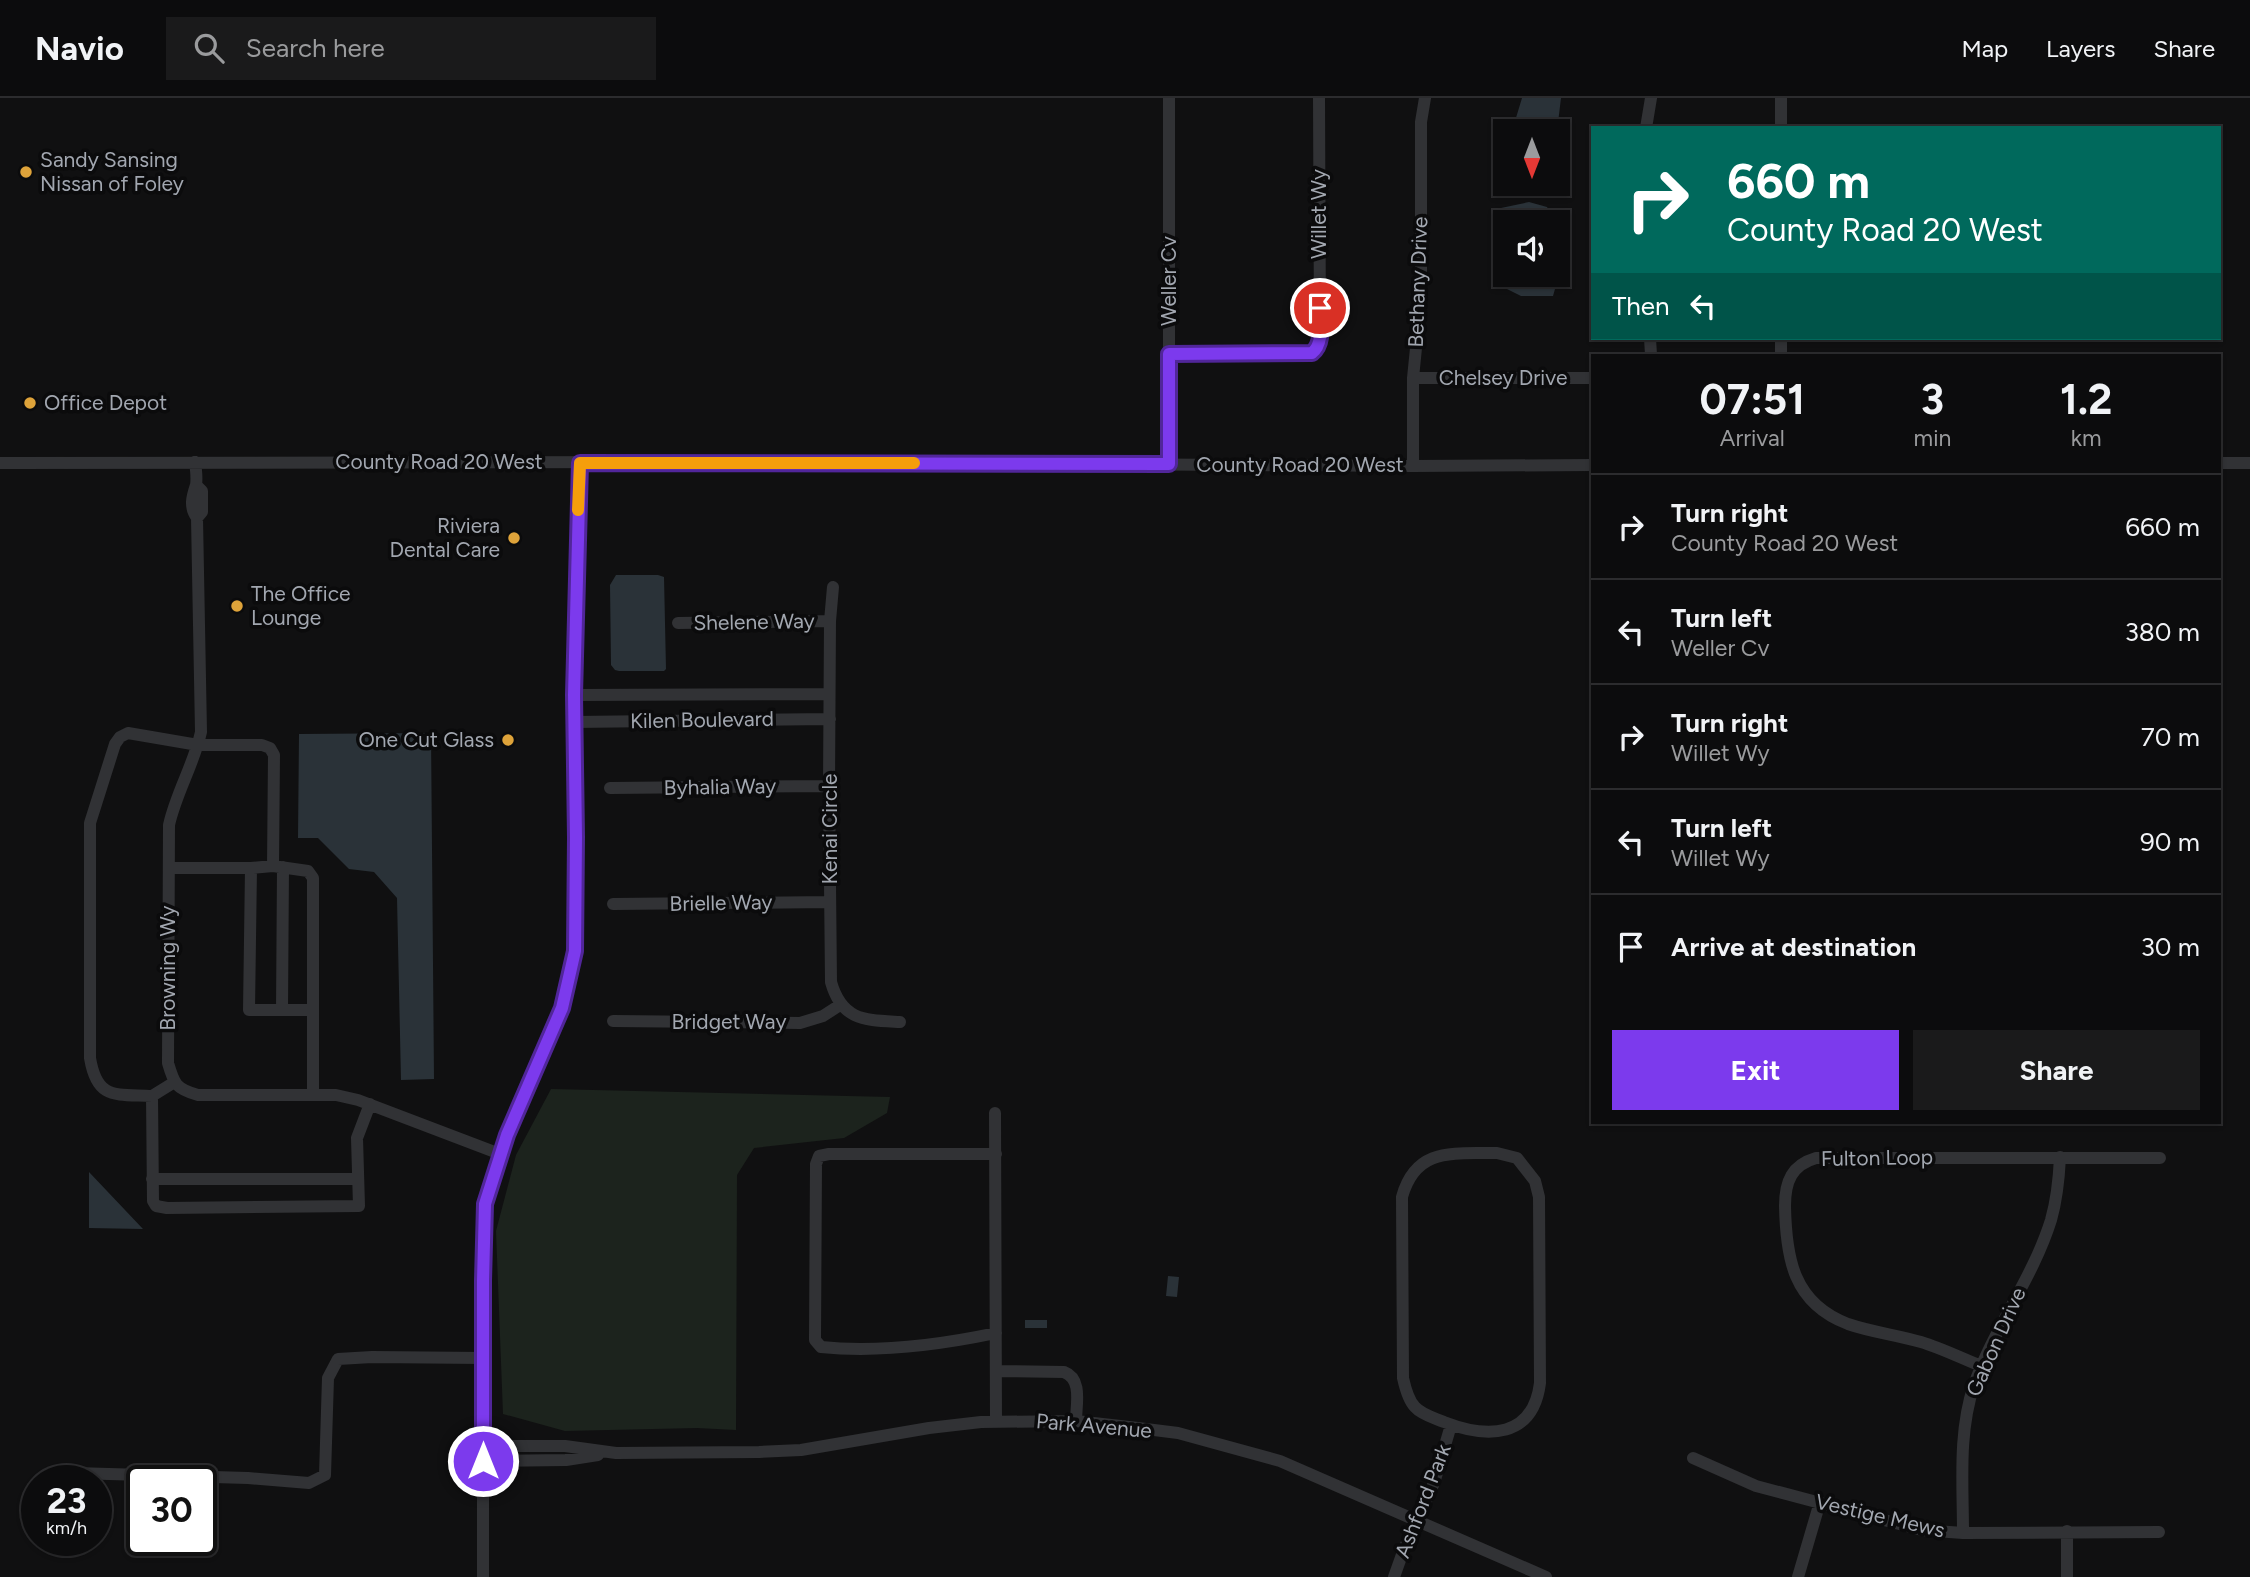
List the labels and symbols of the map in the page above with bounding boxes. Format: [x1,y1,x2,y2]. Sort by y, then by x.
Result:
north arrow [1493,119,1570,196]
place label: Sandy Sansing Nissan of Foley [40,147,184,196]
marker: Sandy Sansing Nissan of Foley [18,164,34,180]
street label: Willet Wy [1306,169,1331,259]
street label: Bethany Drive [1403,216,1432,348]
street label: Weller Cv [1156,236,1181,326]
pin [1290,278,1350,338]
street label: Chelsey Drive [1439,365,1567,390]
place label: Office Depot [44,390,167,415]
marker: Office Depot [22,395,38,411]
street label: County Road 20 West [335,449,543,474]
street label: County Road 20 West [1196,452,1404,477]
place label: Riviera Dental Care [390,513,500,562]
marker: Riviera Dental Care [506,530,522,546]
place label: The Office Lounge [251,581,350,630]
marker: The Office Lounge [229,598,245,614]
street label: Shelene Way [693,608,815,635]
street label: Kilen Boulevard [630,706,774,733]
place label: One Cut Glass [358,727,494,752]
marker: One Cut Glass [500,732,516,748]
street label: Byhalia Way [663,773,777,800]
street label: Kenai Circle [817,773,842,885]
street label: Brielle Way [669,889,773,916]
street label: Browning Wy [155,905,180,1031]
street label: Bridget Way [672,1009,786,1034]
street label: Fulton Loop [1821,1144,1933,1171]
street label: Gabon Drive [1960,1283,2031,1400]
street label: Park Avenue [1035,1408,1153,1443]
position arrow [446,1424,520,1498]
street label: Ashford Park [1389,1440,1456,1561]
speed limit sign: 30 [126,1465,217,1556]
street label: Vestige Mews [1813,1488,1947,1543]

